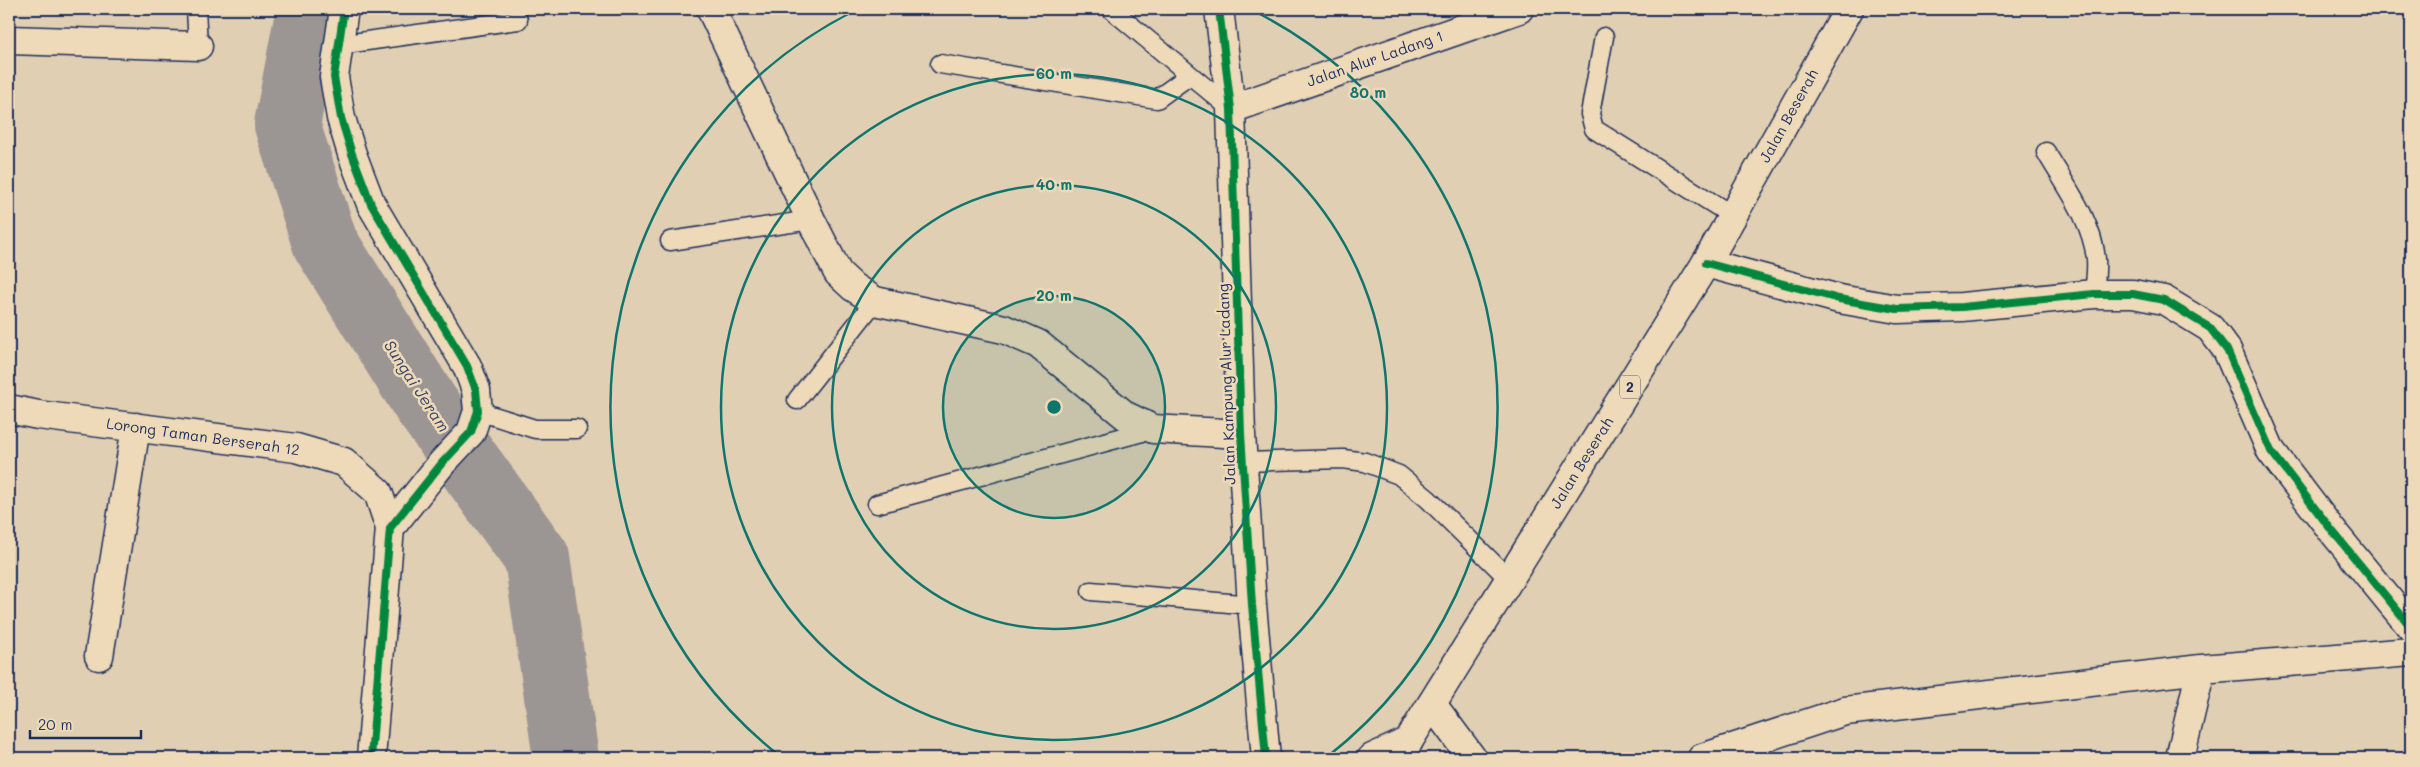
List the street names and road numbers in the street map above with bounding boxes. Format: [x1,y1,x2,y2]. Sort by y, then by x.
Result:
street label: Jalan Alur Ladang 1 [1304,25,1446,91]
street label: Jalan Beserah [1754,65,1822,166]
street label: Jalan Kampung Alur Ladang [1212,283,1240,485]
road number: 2 [1620,376,1640,398]
street label: Lorong Taman Berserah 12 [105,413,301,459]
street label: Jalan Beserah [1545,413,1617,512]

